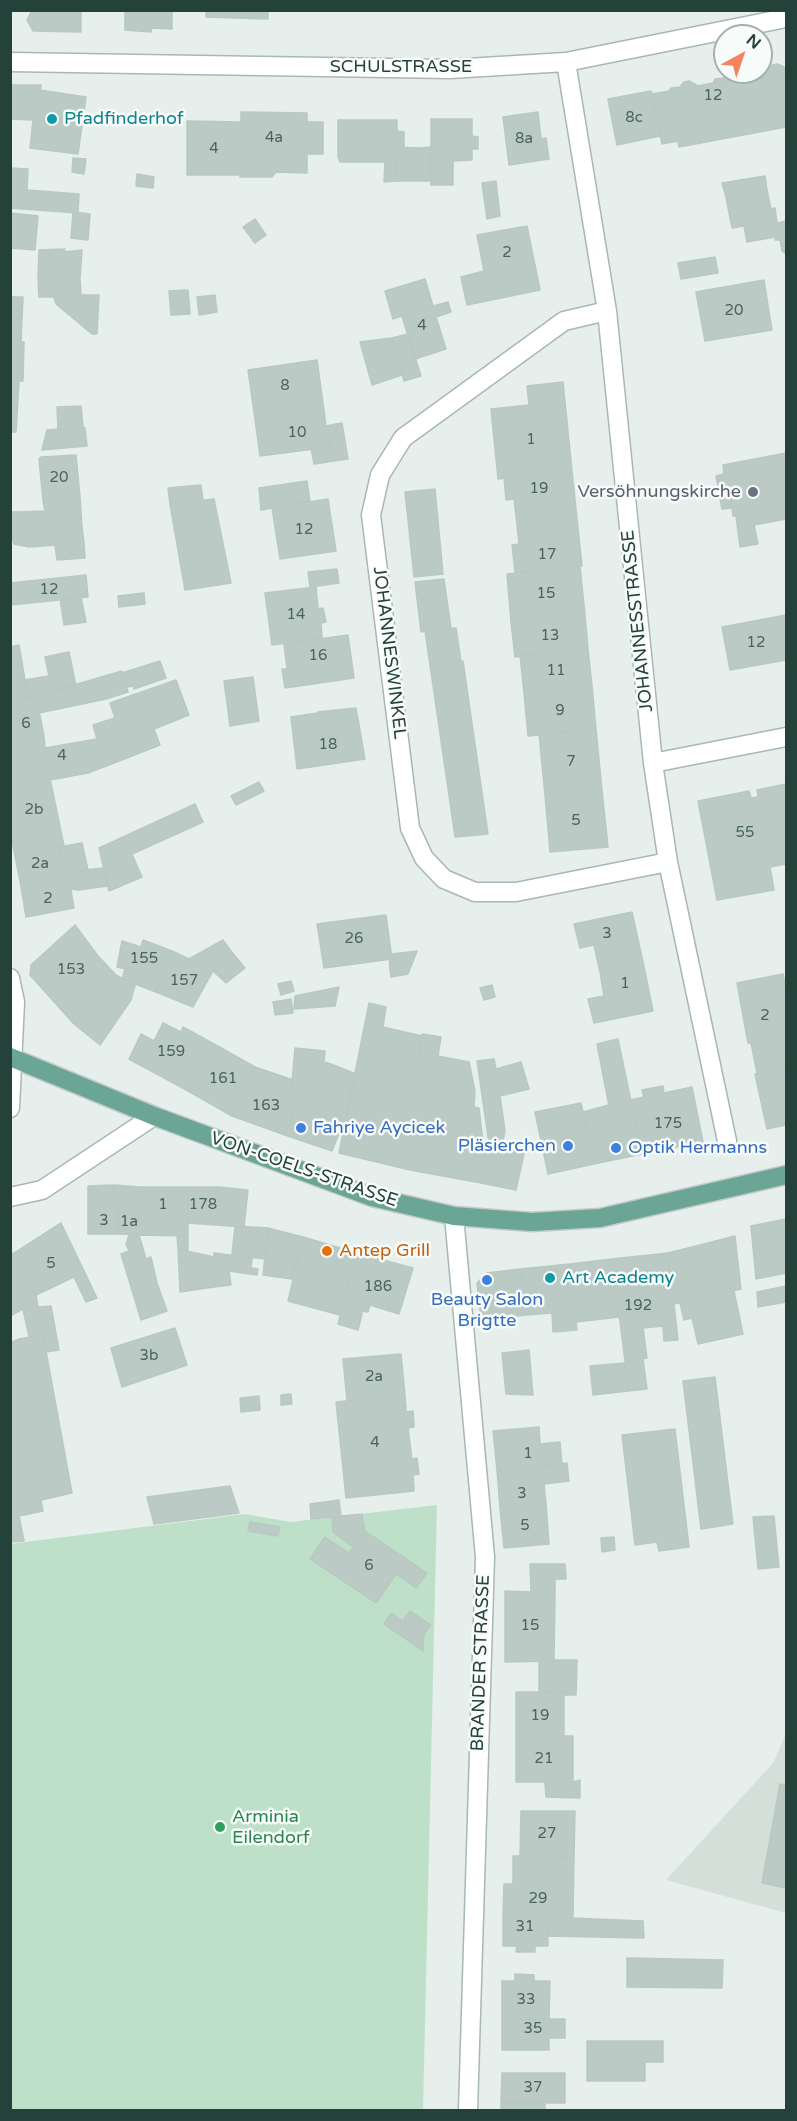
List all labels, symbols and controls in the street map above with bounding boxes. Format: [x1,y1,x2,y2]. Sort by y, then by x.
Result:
north arrow [713,24,773,84]
text: N [742,30,765,54]
street label: SCHULSTRASSE [330,56,472,78]
house number: 12 [704,87,722,105]
place label: Pfadfinderhof [64,108,184,130]
house number: 8c [625,109,643,127]
marker: Pfadfinderhof [45,112,59,126]
house number: 4a [265,129,283,147]
house number: 8a [515,130,533,148]
house number: 4 [209,140,219,158]
house number: 2 [502,244,512,262]
house number: 20 [725,302,743,320]
house number: 4 [417,317,427,335]
house number: 8 [280,377,290,395]
house number: 10 [288,424,306,442]
house number: 1 [526,431,536,449]
house number: 20 [50,469,68,487]
house number: 19 [530,480,548,498]
place label: Versöhnungskirche [577,481,741,503]
marker: Versöhnungskirche [746,485,760,499]
house number: 12 [295,521,313,539]
street label: JOHANNESSTRASSE [618,529,658,713]
house number: 17 [538,546,556,564]
street label: JOHANNESWINKEL [368,566,410,740]
house number: 12 [40,581,58,599]
house number: 15 [537,585,555,603]
house number: 14 [287,606,305,624]
house number: 13 [541,627,559,645]
house number: 12 [747,634,765,652]
house number: 16 [309,647,327,665]
house number: 11 [547,662,565,680]
house number: 9 [555,702,565,720]
house number: 6 [21,715,31,733]
house number: 18 [319,736,337,754]
house number: 4 [57,747,67,765]
house number: 7 [566,753,576,771]
house number: 2b [25,801,43,819]
house number: 5 [571,812,581,830]
house number: 55 [736,824,754,842]
house number: 2a [31,855,49,873]
house number: 2 [43,890,53,908]
house number: 3 [602,925,612,943]
house number: 26 [345,930,363,948]
house number: 155 [130,950,158,968]
house number: 153 [57,961,85,979]
house number: 157 [170,972,198,990]
house number: 1 [620,975,630,993]
house number: 2 [760,1007,770,1025]
house number: 159 [157,1043,185,1061]
house number: 161 [209,1070,237,1088]
house number: 163 [252,1097,280,1115]
house number: 175 [654,1115,682,1133]
place label: Fahriye Aycicek [313,1117,445,1139]
marker: Fahriye Aycicek [294,1121,308,1135]
street label: VON-COELS-STRASSE [208,1128,400,1212]
place label: Pläsierchen [458,1135,556,1157]
place label: Optik Hermanns [628,1137,767,1159]
marker: Pläsierchen [561,1139,575,1153]
marker: Optik Hermanns [609,1141,623,1155]
house number: 1 [158,1196,168,1214]
house number: 178 [189,1196,217,1214]
house number: 3 [99,1212,109,1230]
house number: 1a [120,1213,138,1231]
place label: Antep Grill [339,1240,430,1262]
marker: Antep Grill [320,1244,334,1258]
house number: 5 [46,1255,56,1273]
place label: Art Academy [562,1267,674,1289]
marker: Art Academy [543,1271,557,1285]
marker: Beauty Salon Brigtte [480,1273,494,1287]
house number: 186 [364,1278,392,1296]
place label: Beauty Salon Brigtte [431,1289,543,1332]
house number: 192 [624,1297,652,1315]
house number: 3b [140,1347,158,1365]
house number: 2a [365,1368,383,1386]
house number: 4 [370,1434,380,1452]
house number: 1 [523,1445,533,1463]
house number: 3 [517,1485,527,1503]
house number: 5 [520,1517,530,1535]
house number: 6 [364,1557,374,1575]
street label: BRANDER STRASSE [467,1574,495,1752]
house number: 15 [521,1617,539,1635]
house number: 19 [531,1707,549,1725]
house number: 21 [535,1750,553,1768]
place label: Arminia Eilendorf [232,1806,310,1848]
marker: Arminia Eilendorf [213,1820,227,1834]
house number: 27 [538,1825,556,1843]
house number: 29 [529,1890,547,1908]
house number: 31 [516,1918,534,1936]
house number: 33 [517,1991,535,2009]
house number: 35 [524,2020,542,2038]
house number: 37 [524,2079,542,2097]

